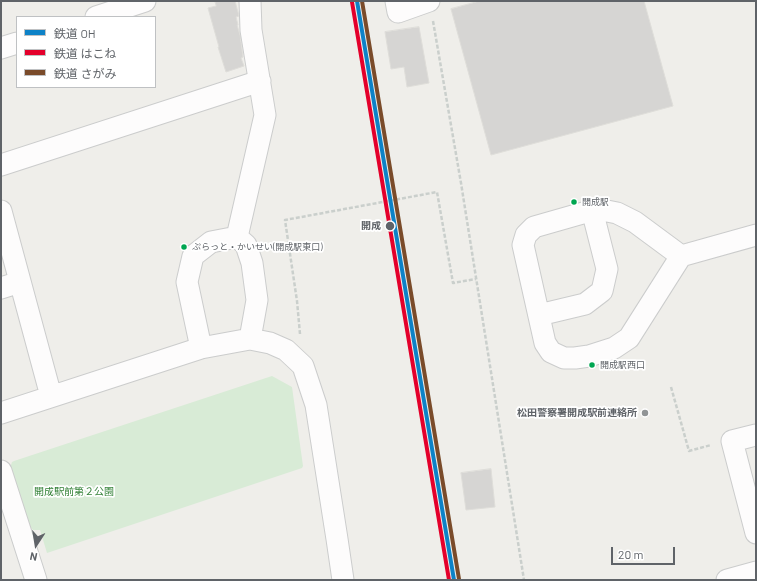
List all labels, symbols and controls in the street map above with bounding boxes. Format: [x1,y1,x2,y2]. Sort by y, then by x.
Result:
legend [16,16,156,88]
text: 鉄道 OH [54,26,96,40]
text: 鉄道 はこね [54,46,116,60]
text: 鉄道 さがみ [54,66,116,80]
marker: 開成駅 [569,197,579,207]
place label: 開成駅 [582,197,609,207]
place label: 開成 [361,220,381,232]
marker: 開成 [384,220,396,232]
marker: ぷらっと・かいせい(開成駅東口) [179,242,189,252]
place label: ぷらっと・かいせい(開成駅東口) [192,242,323,252]
marker: 開成駅西口 [587,360,597,370]
place label: 開成駅西口 [600,360,645,370]
place label: 松田警察署開成駅前連絡所 [517,407,637,419]
marker: 松田警察署開成駅前連絡所 [640,408,650,418]
park label: 開成駅前第２公園 [34,486,114,498]
north arrow [16,525,56,565]
scale bar [613,539,677,565]
text: 20 m [618,547,644,561]
text: N [28,550,38,564]

